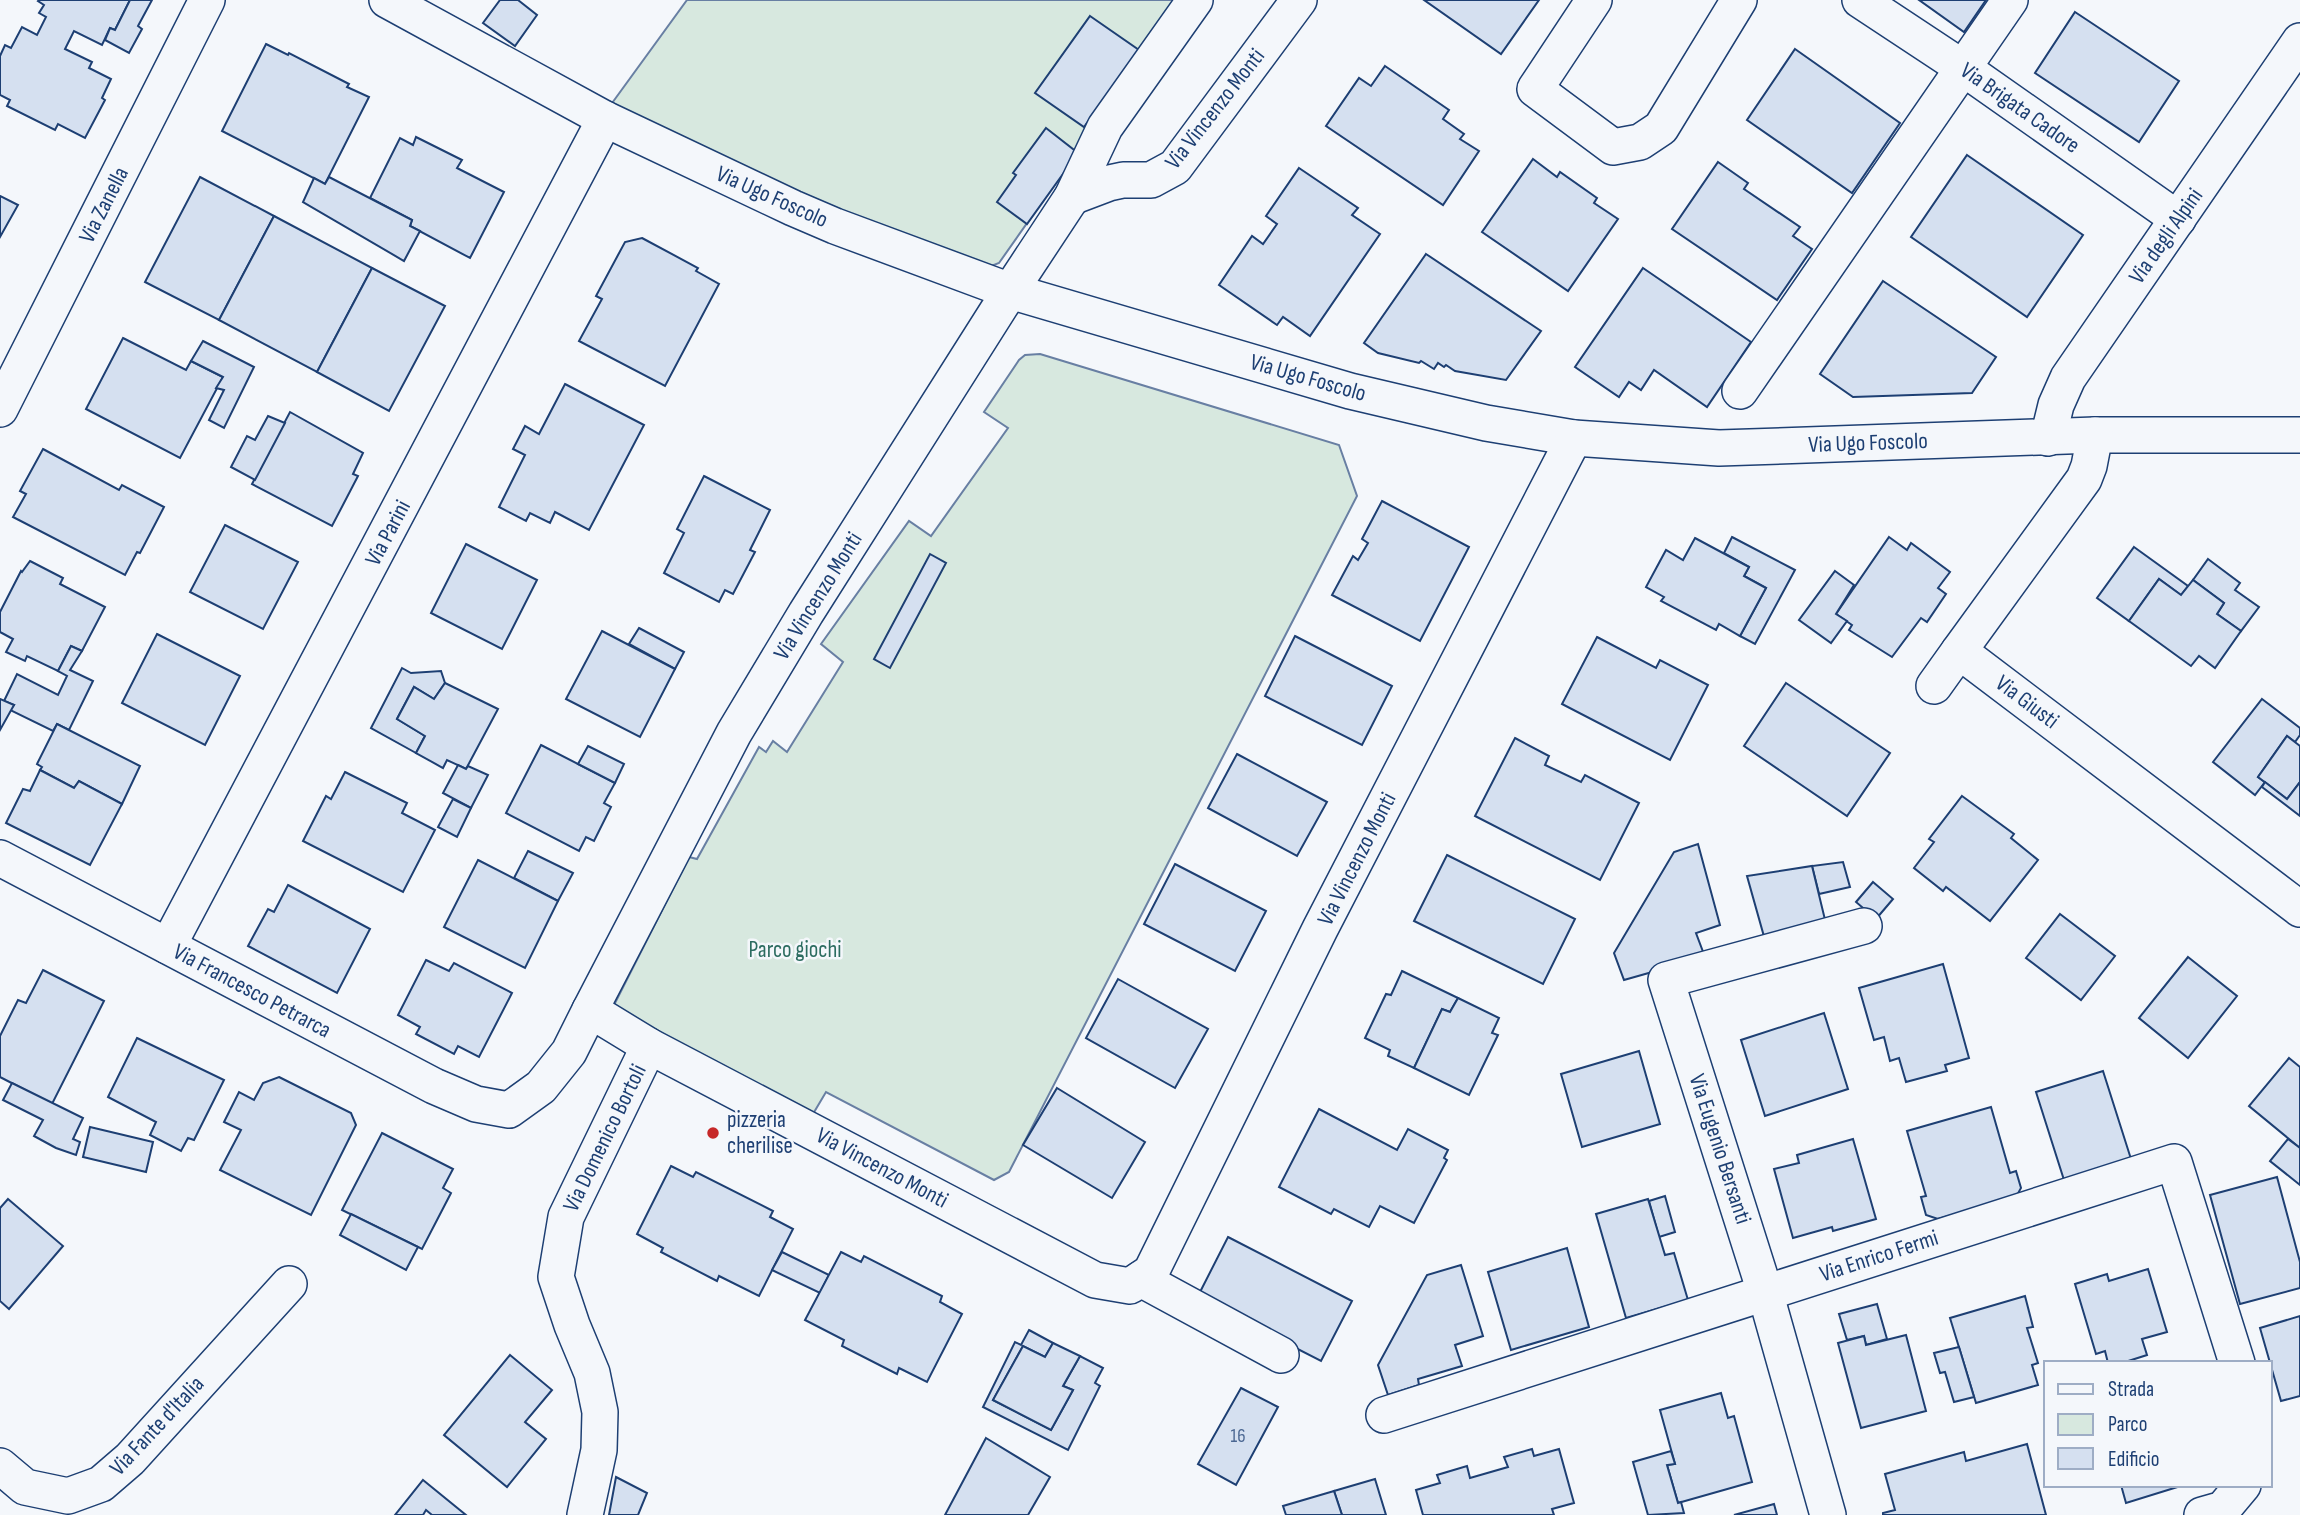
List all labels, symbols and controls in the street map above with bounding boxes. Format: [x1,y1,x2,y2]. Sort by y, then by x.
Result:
street label: Via Vincenzo Monti [1159,43,1271,175]
street label: Via Brigata Cadore [1955,56,2085,160]
street label: Via Ugo Foscolo [712,160,832,234]
street label: Via Zanella [73,162,135,248]
street label: Via degli Alpini [2123,183,2209,289]
street label: Via Ugo Foscolo [1247,348,1369,408]
street label: Via Ugo Foscolo [1808,427,1928,459]
street label: Via Parini [359,495,417,571]
street label: Via Vincenzo Monti [768,527,868,665]
street label: Via Giusti [1990,669,2064,735]
street label: Via Vincenzo Monti [1312,788,1402,930]
park label: Parco giochi [748,936,842,964]
street label: Via Francesco Petrarca [168,938,336,1044]
street label: Via Domenico Bortoli [557,1060,653,1216]
street label: Via Eugenio Bersanti [1683,1071,1757,1227]
place label: pizzeria cherilise [727,1106,793,1160]
street label: Via Vincenzo Monti [811,1121,953,1215]
marker: pizzeria cherilise [705,1125,721,1141]
street label: Via Enrico Fermi [1816,1224,1942,1288]
legend [2044,1361,2272,1487]
street label: Via Fante d'Italia [104,1371,210,1481]
text: Strada [2108,1377,2154,1402]
text: Parco [2108,1412,2147,1437]
house number: 16 [1231,1425,1245,1448]
text: Edificio [2108,1447,2159,1472]

